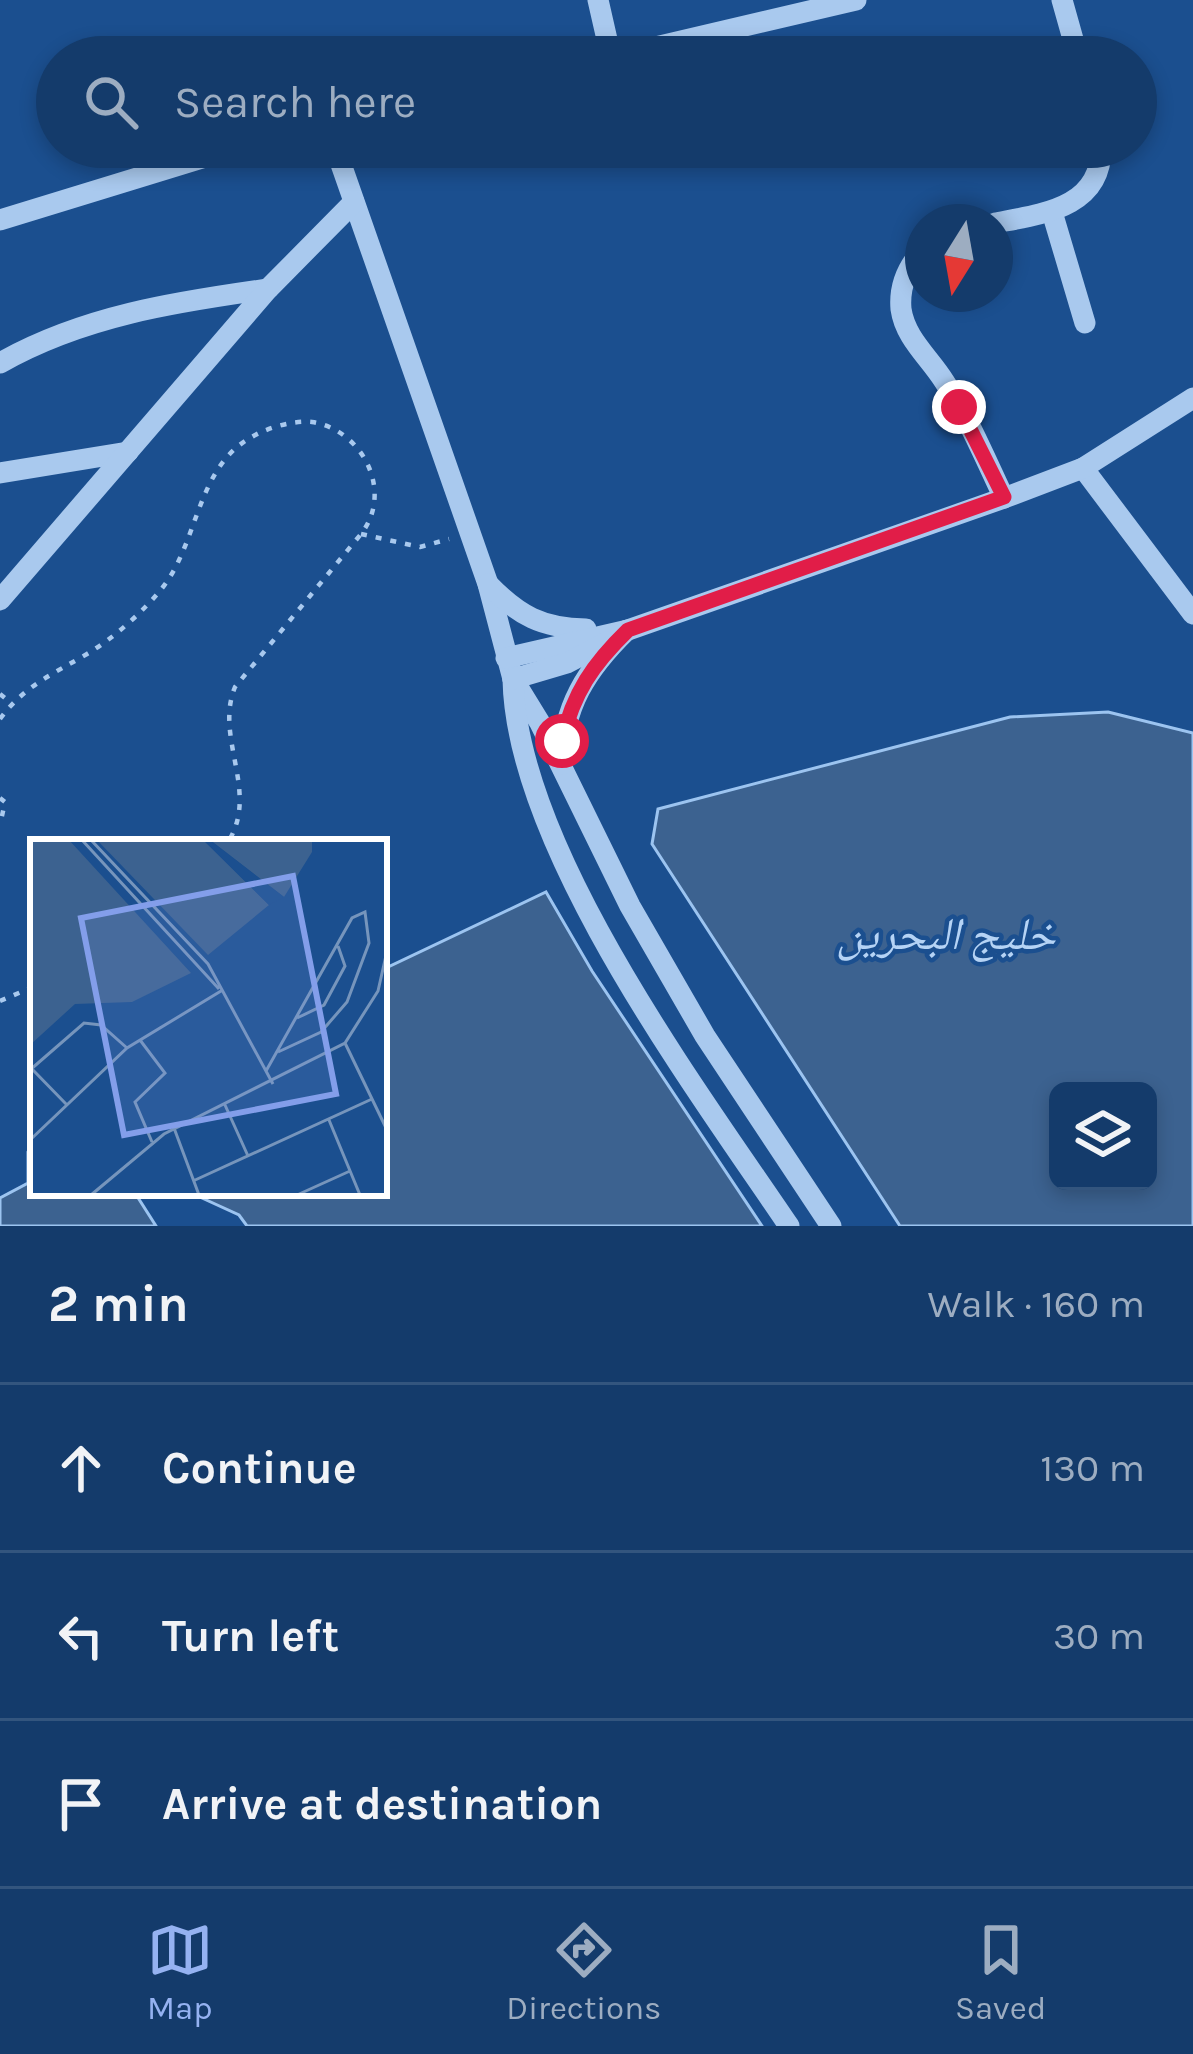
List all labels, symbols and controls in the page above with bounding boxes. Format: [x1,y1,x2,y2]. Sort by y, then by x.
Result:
search box [36,36,1157,168]
icon: search [78,69,144,135]
text: Search here [174,76,416,128]
north arrow [905,204,1013,312]
route end [932,380,986,434]
route start [535,714,589,768]
inset map [30,839,387,1196]
water label: خليج البحرين [837,908,1057,962]
map controls [1049,1082,1157,1190]
button: layers [1049,1082,1157,1190]
text: 2 min [48,1274,189,1334]
text: Walk · 160 m [927,1281,1145,1327]
icon: ahead [48,1435,114,1501]
text: Continue [162,1442,357,1494]
text: 130 m [1040,1445,1145,1491]
icon: left [48,1603,114,1669]
text: Turn left [162,1610,339,1662]
text: 30 m [1053,1613,1145,1659]
icon: arrive [48,1771,114,1837]
text: Arrive at destination [162,1778,602,1830]
tab: Map [147,1917,213,2027]
tab: Directions [506,1917,661,2027]
tab: Saved [955,1917,1046,2027]

